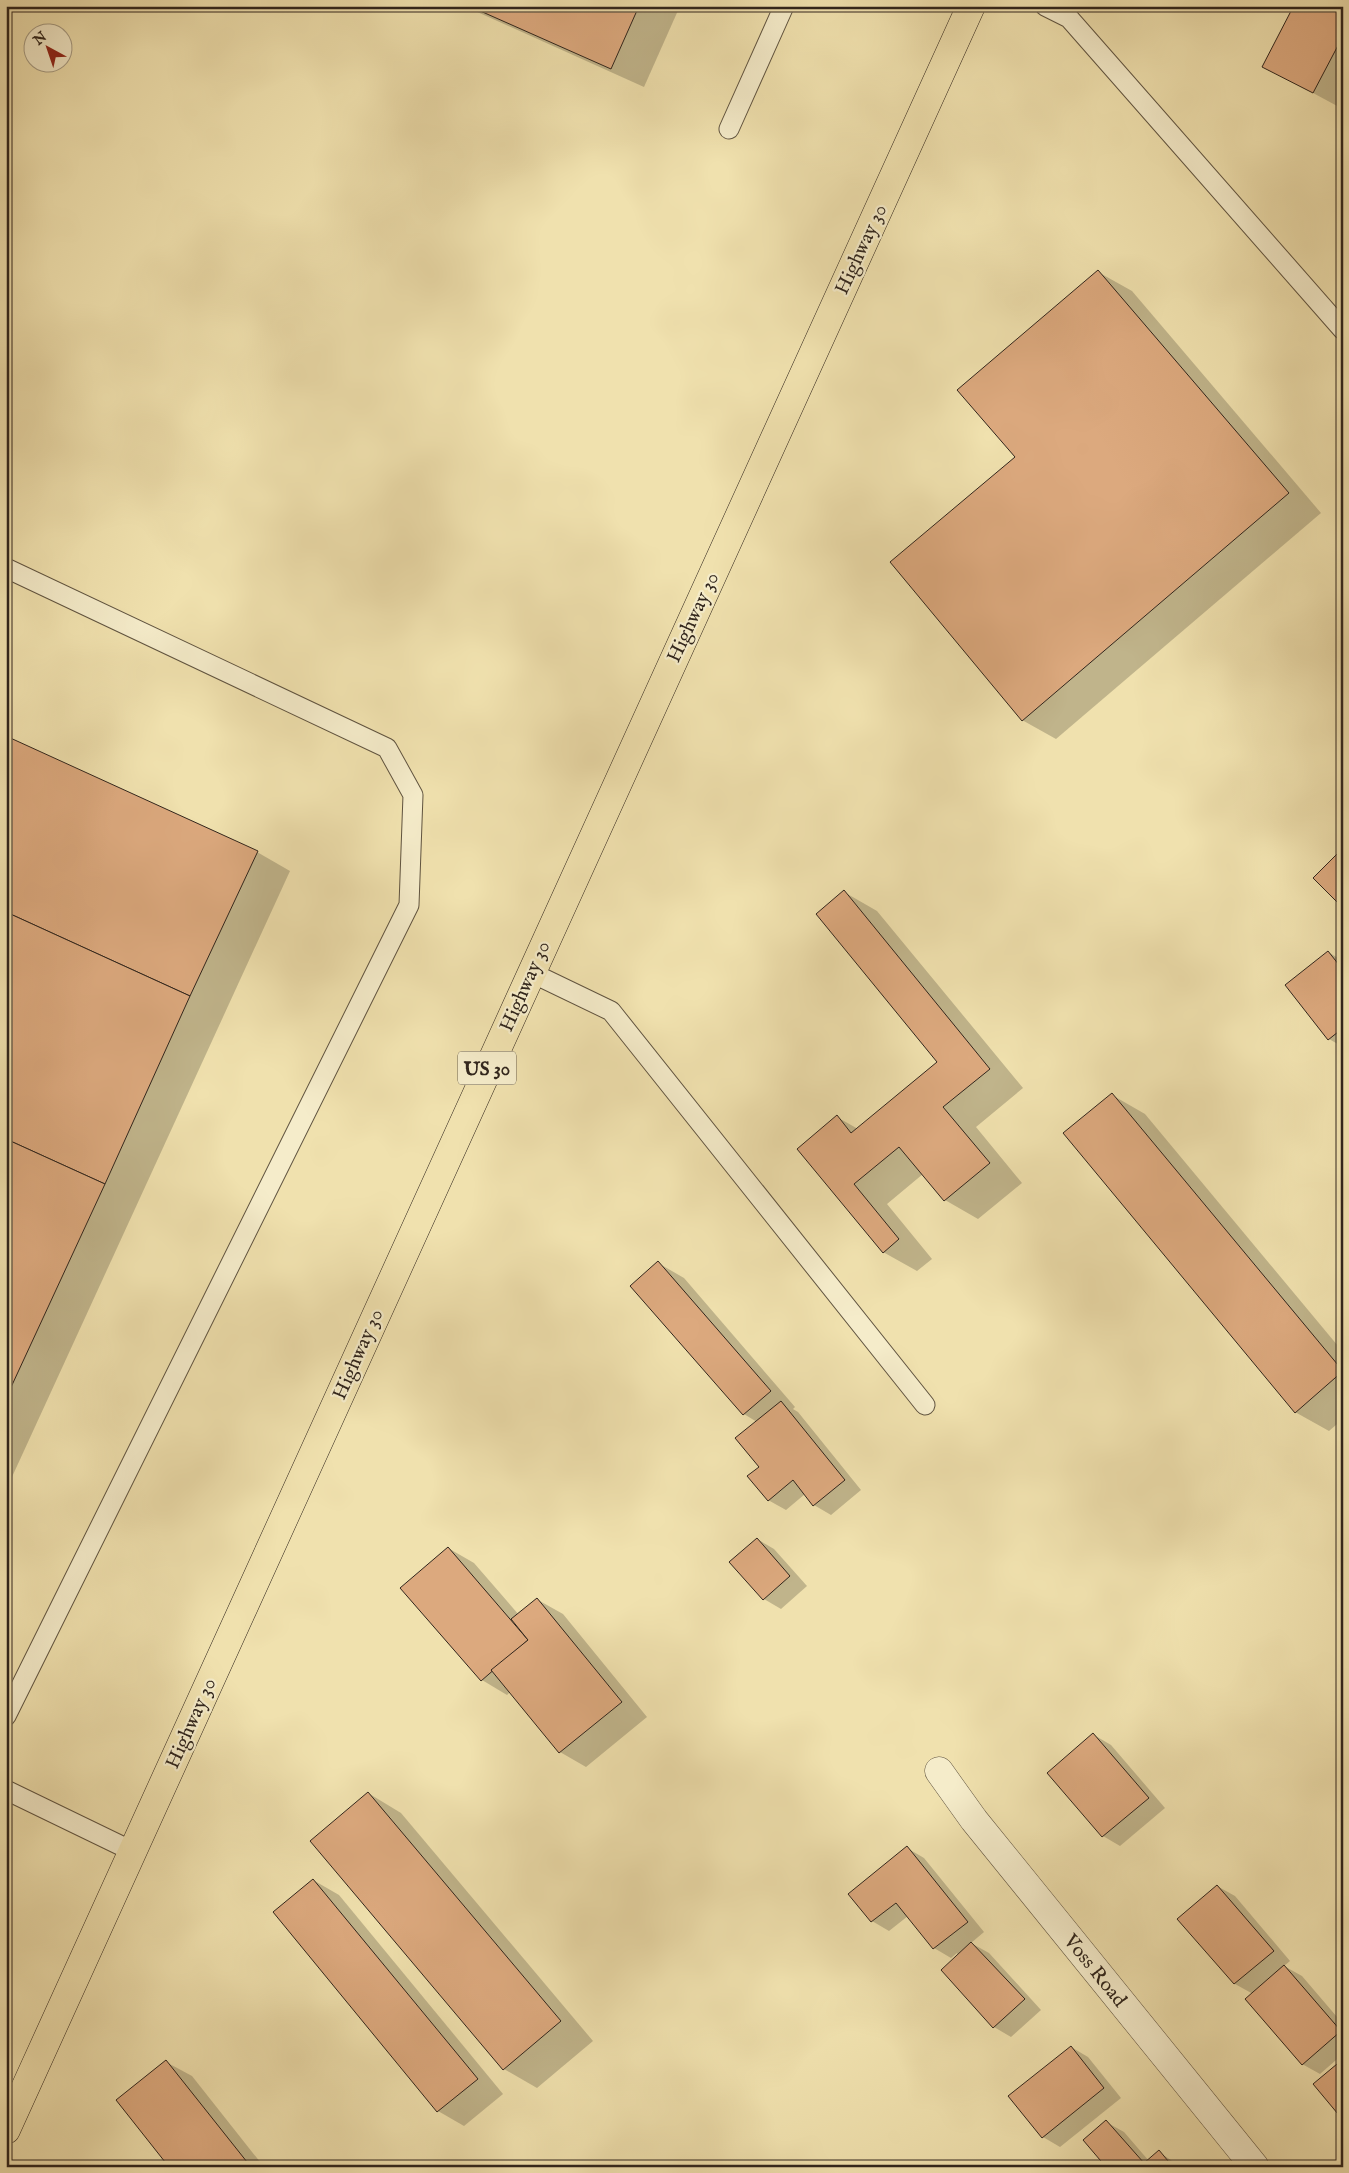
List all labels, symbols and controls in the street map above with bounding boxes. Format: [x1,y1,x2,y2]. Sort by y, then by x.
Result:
north arrow [22,22,72,72]
text: N [29,28,51,50]
street label: Highway 30 [830,200,893,299]
street label: Highway 30 [662,568,725,667]
street label: Highway 30 [494,937,556,1036]
road number: US 30 [458,1052,516,1084]
street label: Highway 30 [327,1305,389,1404]
street label: Highway 30 [160,1674,222,1773]
street label: Voss Road [1057,1929,1132,2013]

